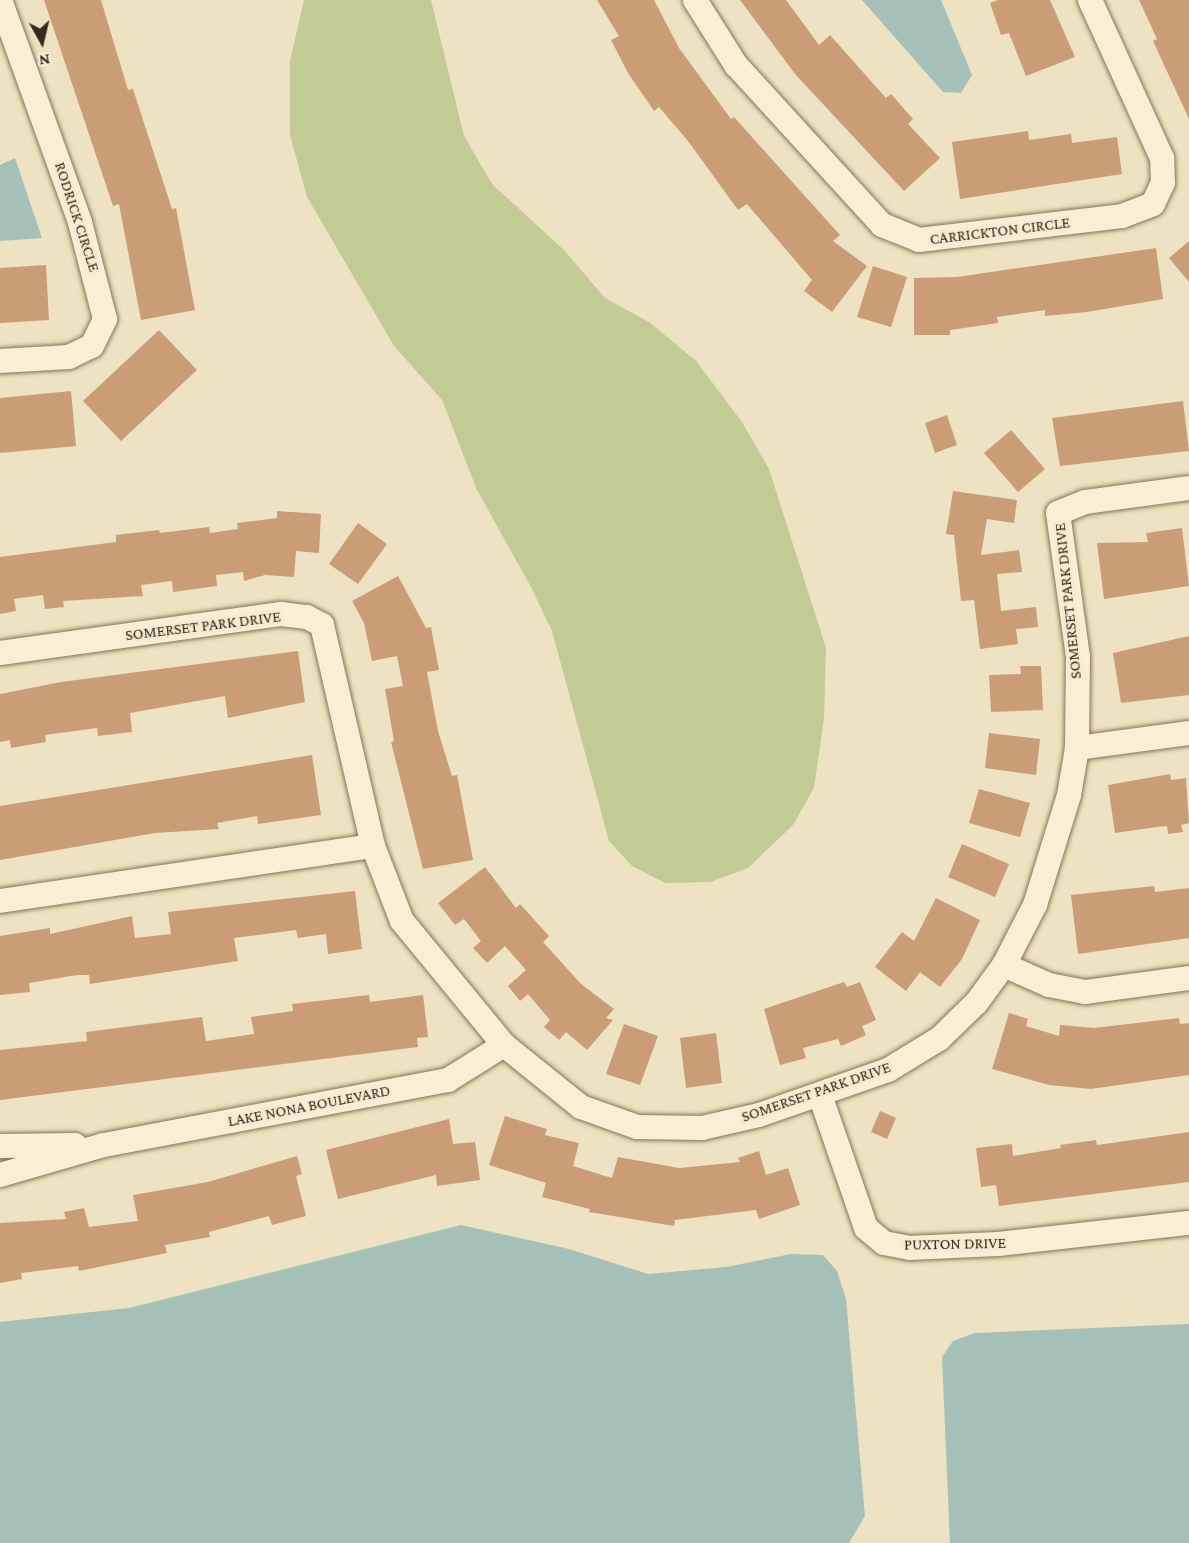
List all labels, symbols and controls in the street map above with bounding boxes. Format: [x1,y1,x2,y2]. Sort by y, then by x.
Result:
north arrow [12,12,72,72]
text: N [38,51,51,69]
street label: RODRICK CIRCLE [50,160,104,274]
street label: CARRICKTON CIRCLE [929,213,1071,249]
street label: SOMERSET PARK DRIVE [1050,522,1086,680]
street label: SOMERSET PARK DRIVE [124,607,282,645]
street label: SOMERSET PARK DRIVE [739,1057,893,1127]
street label: LAKE NONA BOULEVARD [226,1081,392,1131]
street label: PUXTON DRIVE [904,1234,1006,1254]

